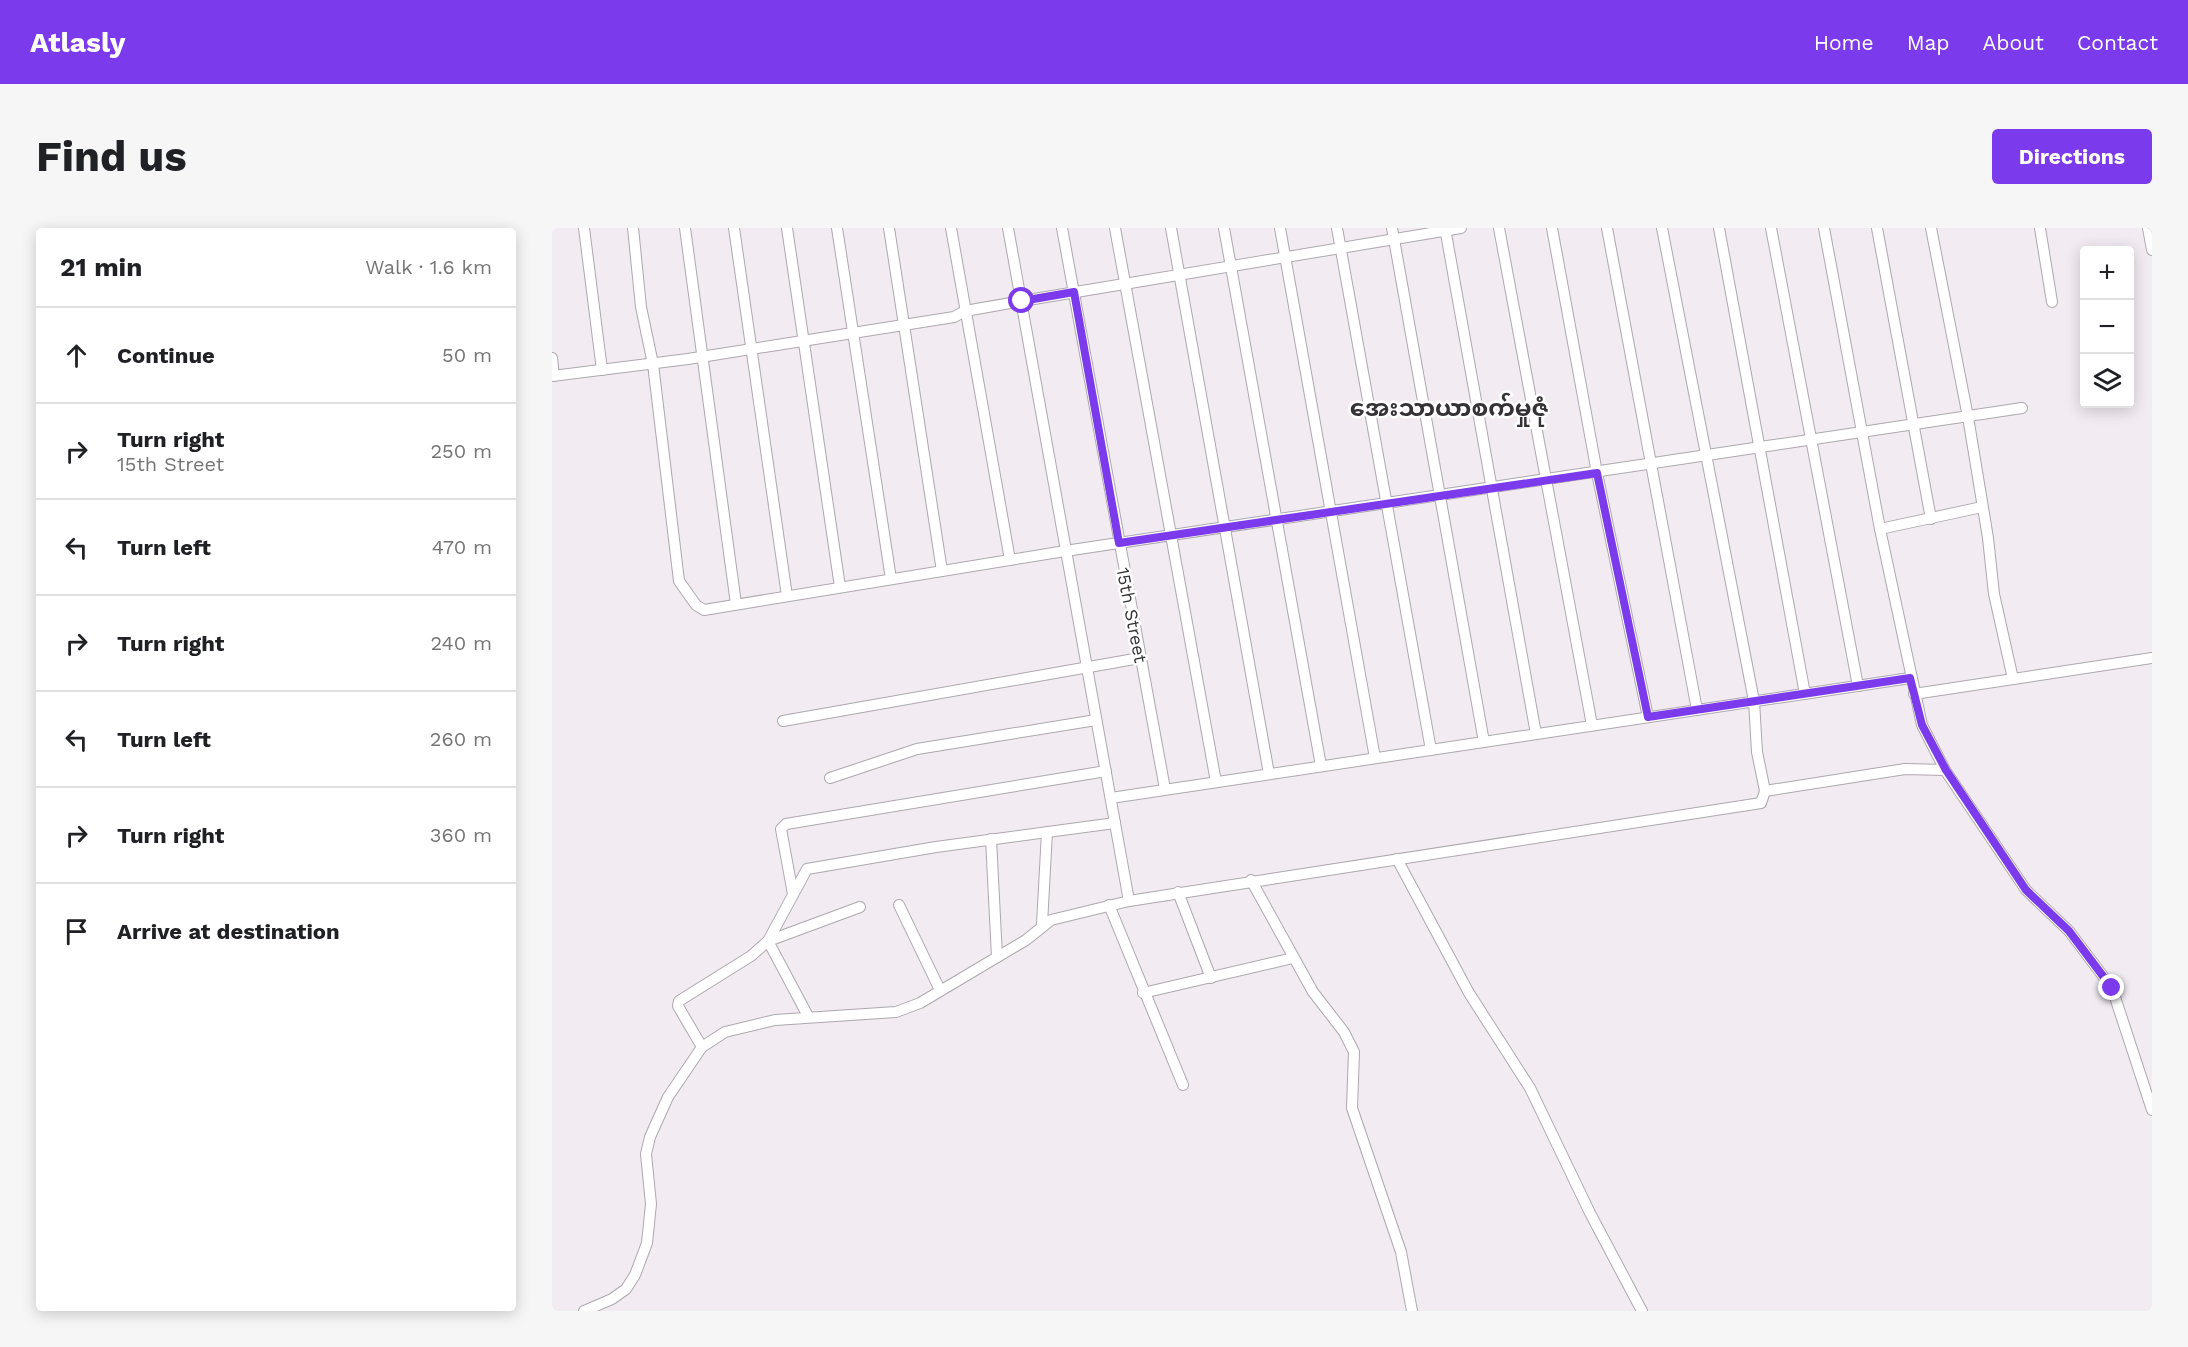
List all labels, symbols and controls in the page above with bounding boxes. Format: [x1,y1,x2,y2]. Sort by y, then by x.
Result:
text: Atlasly [30,26,125,59]
text: Home [1814,30,1874,55]
text: Map [1907,30,1950,55]
text: About [1983,30,2044,55]
text: Contact [2077,30,2158,55]
button: Directions [1992,129,2152,184]
text: Find us [36,132,187,181]
map controls [2080,246,2134,408]
button: + [2080,246,2134,300]
text: 21 min [60,252,142,282]
text: Walk · 1.6 km [365,255,492,279]
route start [1008,287,1034,313]
button: − [2080,300,2134,354]
icon: ahead [60,339,93,372]
text: Continue [117,343,215,368]
text: 50 m [442,343,492,367]
button: layers [2080,354,2134,408]
district label: အေးသာယာစက်မှုဇုံ [1350,392,1549,427]
text: Turn right [117,427,224,452]
icon: right [60,435,93,468]
text: 250 m [430,439,492,463]
text: 15th Street [117,452,224,476]
icon: left [60,531,93,564]
text: Turn left [117,535,211,560]
text: 470 m [432,535,492,559]
street label: 15th Street [1112,566,1152,665]
icon: right [60,627,93,660]
text: Turn right [117,631,224,656]
text: 240 m [430,631,492,655]
icon: left [60,723,93,756]
text: Turn left [117,727,211,752]
text: 260 m [430,727,492,751]
icon: right [60,819,93,852]
text: Turn right [117,823,224,848]
text: 360 m [430,823,492,847]
icon: arrive [60,915,93,948]
text: Arrive at destination [117,919,340,944]
route end [2098,974,2124,1000]

